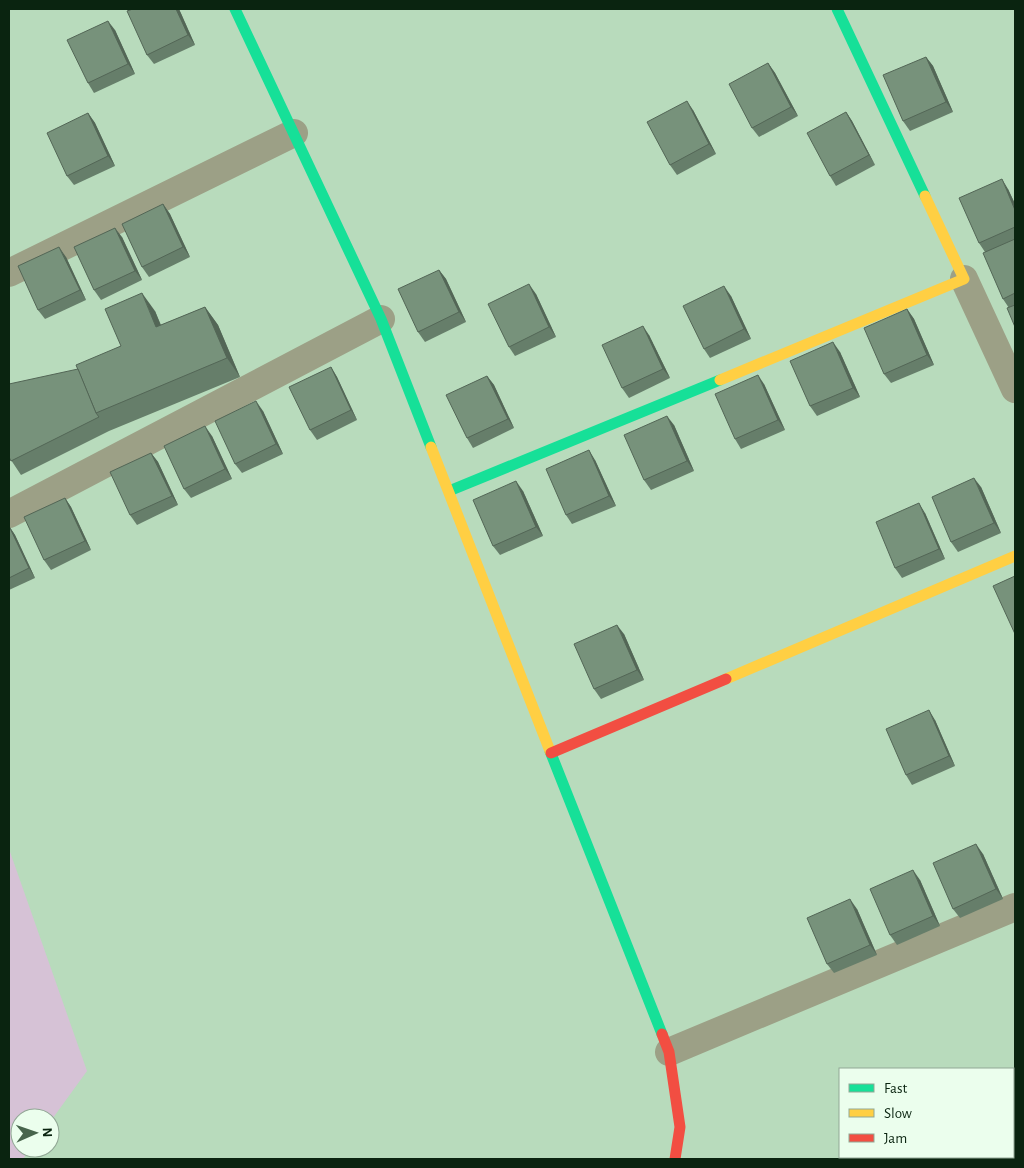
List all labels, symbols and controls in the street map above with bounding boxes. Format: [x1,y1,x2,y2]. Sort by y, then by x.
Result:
legend [839,1068,1014,1158]
text: Fast [884,1081,908,1096]
text: Slow [884,1106,912,1121]
north arrow [10,1108,60,1158]
text: N [40,1127,54,1138]
text: Jam [884,1131,907,1146]

